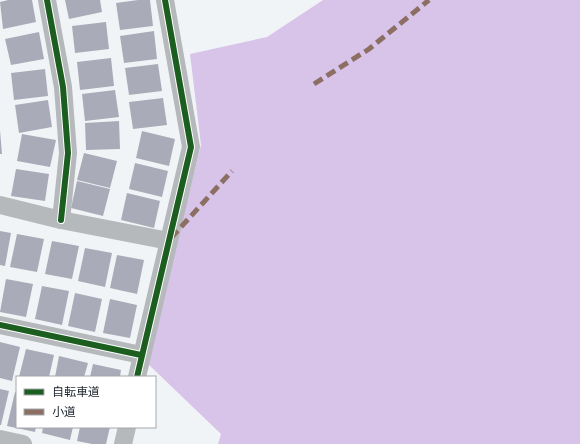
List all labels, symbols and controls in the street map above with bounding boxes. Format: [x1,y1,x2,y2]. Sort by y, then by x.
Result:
legend [16,376,156,428]
text: 自転車道 [52,382,100,400]
text: 小道 [52,402,76,420]

